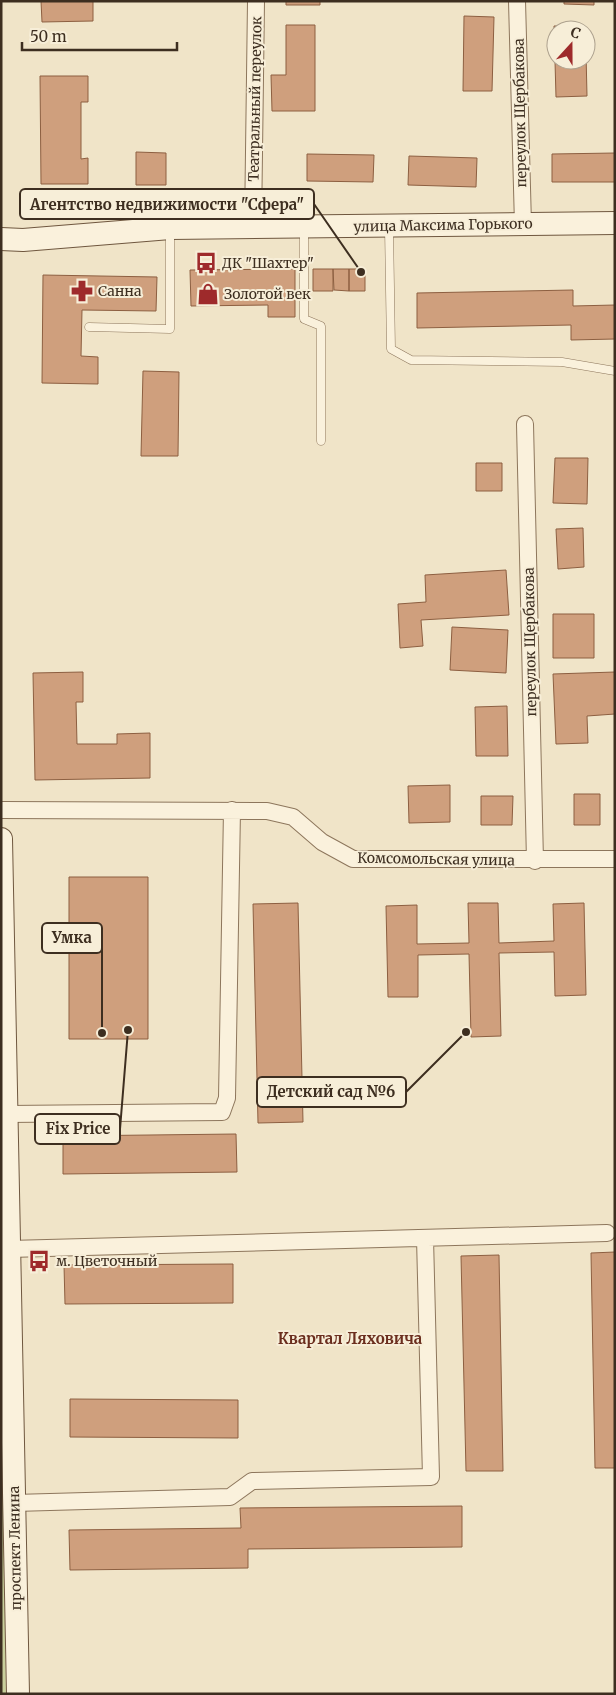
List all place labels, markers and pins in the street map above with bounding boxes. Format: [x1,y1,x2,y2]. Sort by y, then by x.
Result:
callout: Агентство недвижимости "Сфера" [20,189,314,219]
bus stop icon: ДК "Шахтер" [193,250,219,276]
place label: ДК "Шахтер" [222,254,314,272]
pharmacy icon: Санна [69,278,95,304]
shop icon: Золотой век [195,281,221,307]
place label: Санна [98,282,142,300]
place label: Золотой век [224,285,311,303]
callout: Умка [42,923,102,953]
callout: Детский сад №6 [257,1077,406,1107]
callout: Fix Price [35,1114,120,1144]
bus stop icon: м. Цветочный [26,1248,52,1274]
place label: м. Цветочный [56,1252,158,1270]

